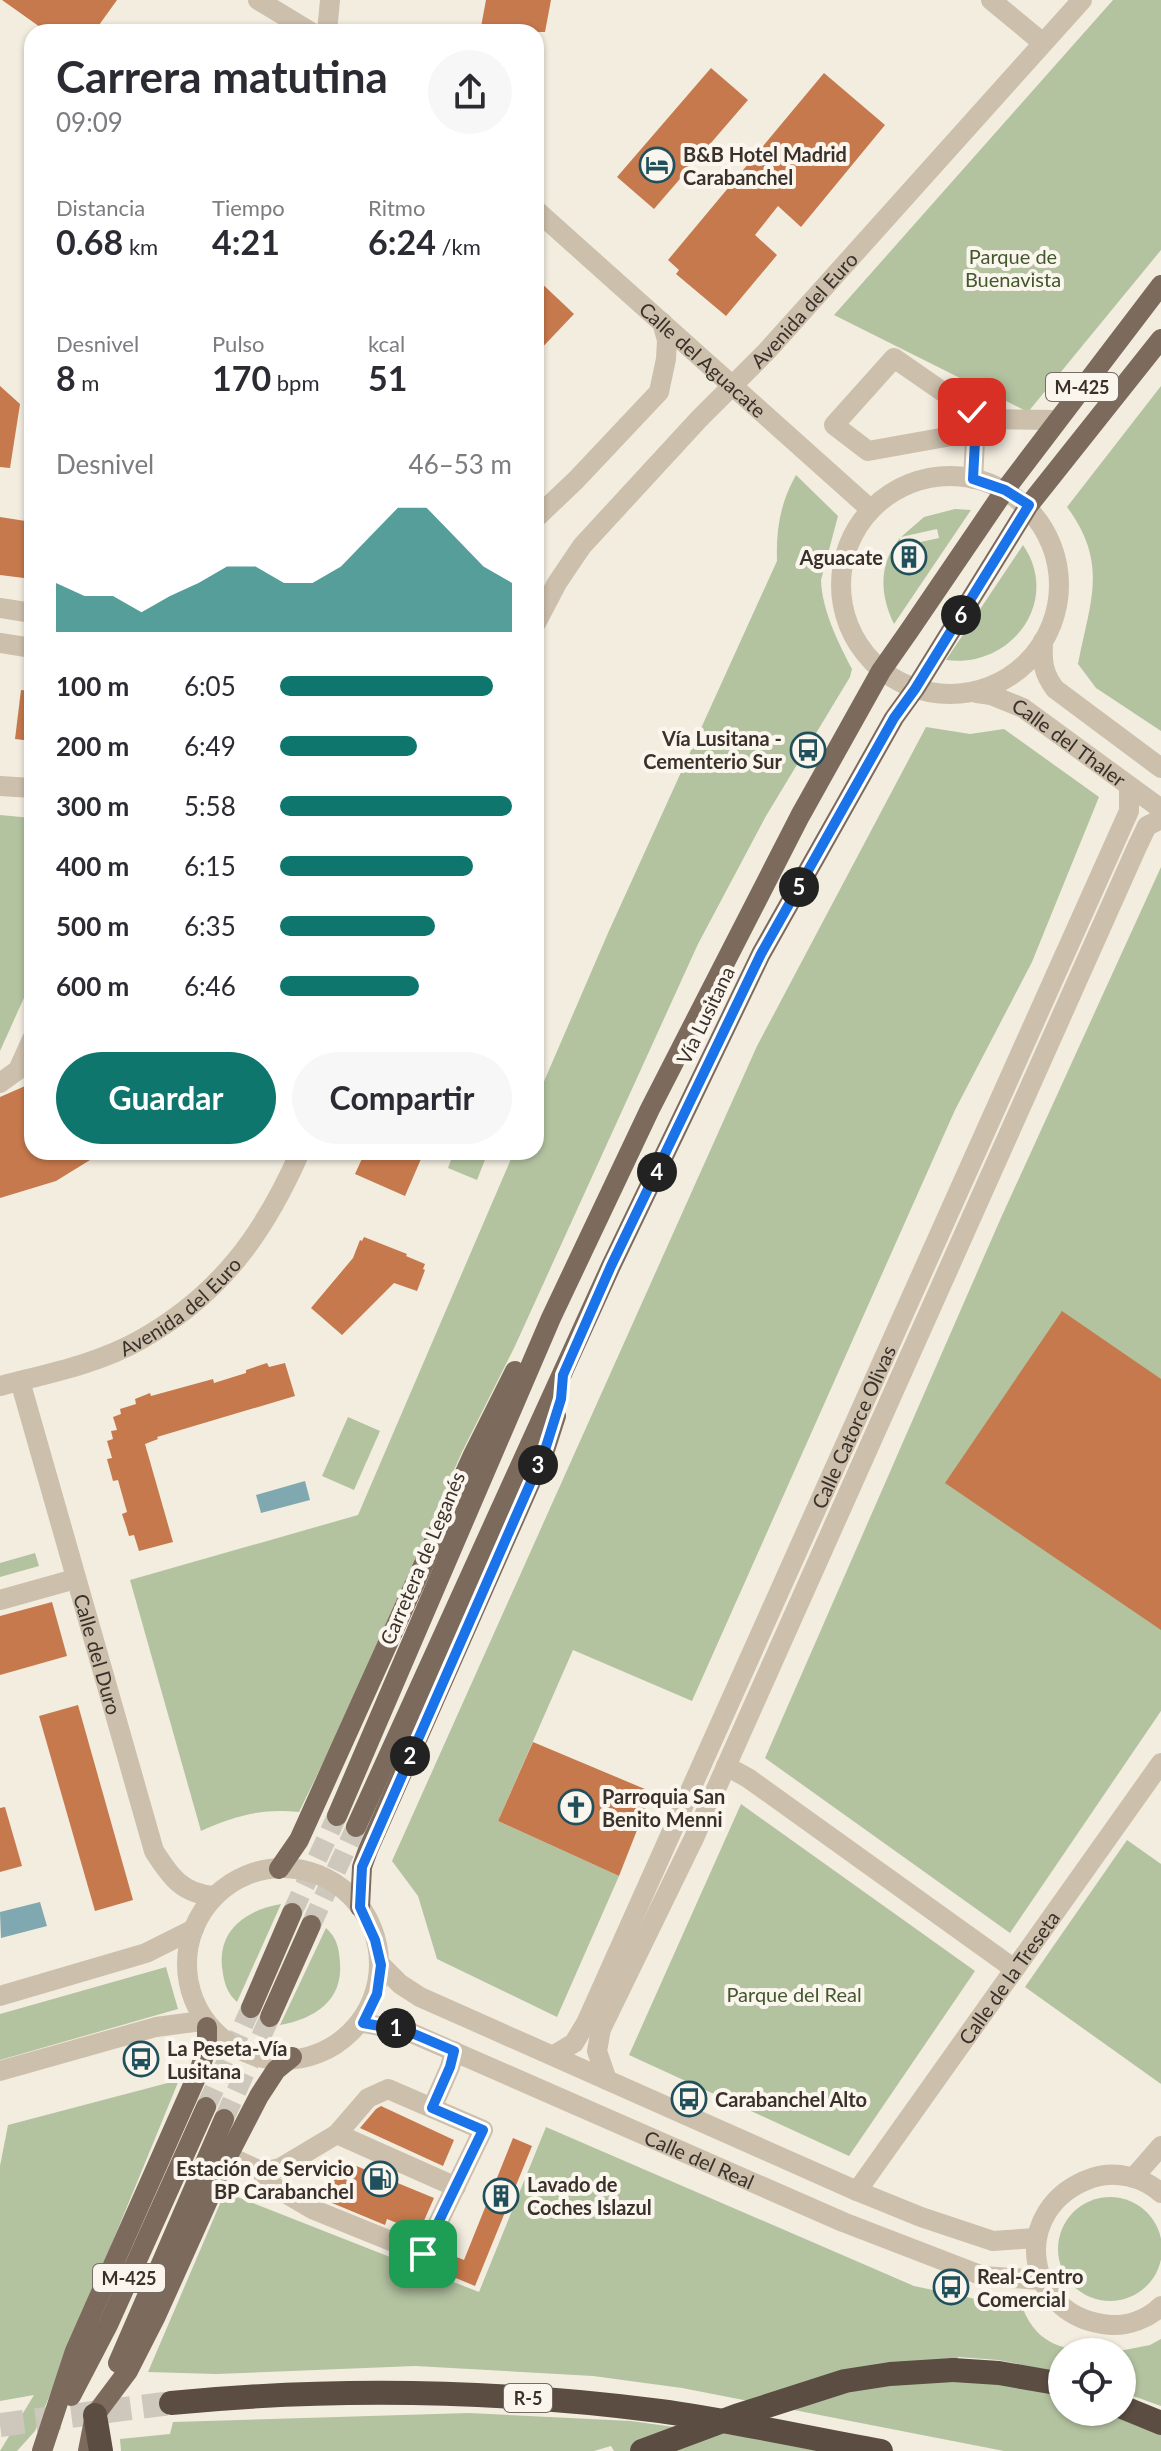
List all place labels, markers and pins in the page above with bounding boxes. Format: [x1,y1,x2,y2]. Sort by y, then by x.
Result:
place label: B&B Hotel Madrid Carabanchel [683,142,847,189]
hotel icon: B&B Hotel Madrid Carabanchel [638,146,676,184]
pin [938,378,1006,446]
building icon: Aguacate [890,538,928,576]
place label: Aguacate [798,545,883,569]
pin: 6 [941,595,981,635]
place label: Vía Lusitana - Cementerio Sur [643,726,783,773]
bus stop icon: Vía Lusitana - Cementerio Sur [789,731,827,769]
pin: 5 [779,867,819,907]
pin: 4 [637,1152,677,1192]
pin: 3 [518,1445,558,1485]
pin: 2 [390,1736,430,1776]
place label: Parroquia San Benito Menni [602,1784,725,1831]
church icon: Parroquia San Benito Menni [557,1788,595,1826]
pin: 1 [376,2008,416,2048]
place label: La Peseta-Vía Lusitana [167,2036,287,2083]
bus stop icon: La Peseta-Vía Lusitana [122,2040,160,2078]
bus stop icon: Carabanchel Alto [670,2080,708,2118]
place label: Carabanchel Alto [715,2087,867,2111]
place label: Estación de Servicio BP Carabanchel [176,2156,354,2203]
fuel station icon: Estación de Servicio BP Carabanchel [361,2160,399,2198]
place label: Lavado de Coches Islazul [527,2172,652,2219]
building icon: Lavado de Coches Islazul [482,2177,520,2215]
pin [389,2220,457,2288]
place label: Real-Centro Comercial [977,2264,1083,2311]
bus stop icon: Real-Centro Comercial [932,2268,970,2306]

